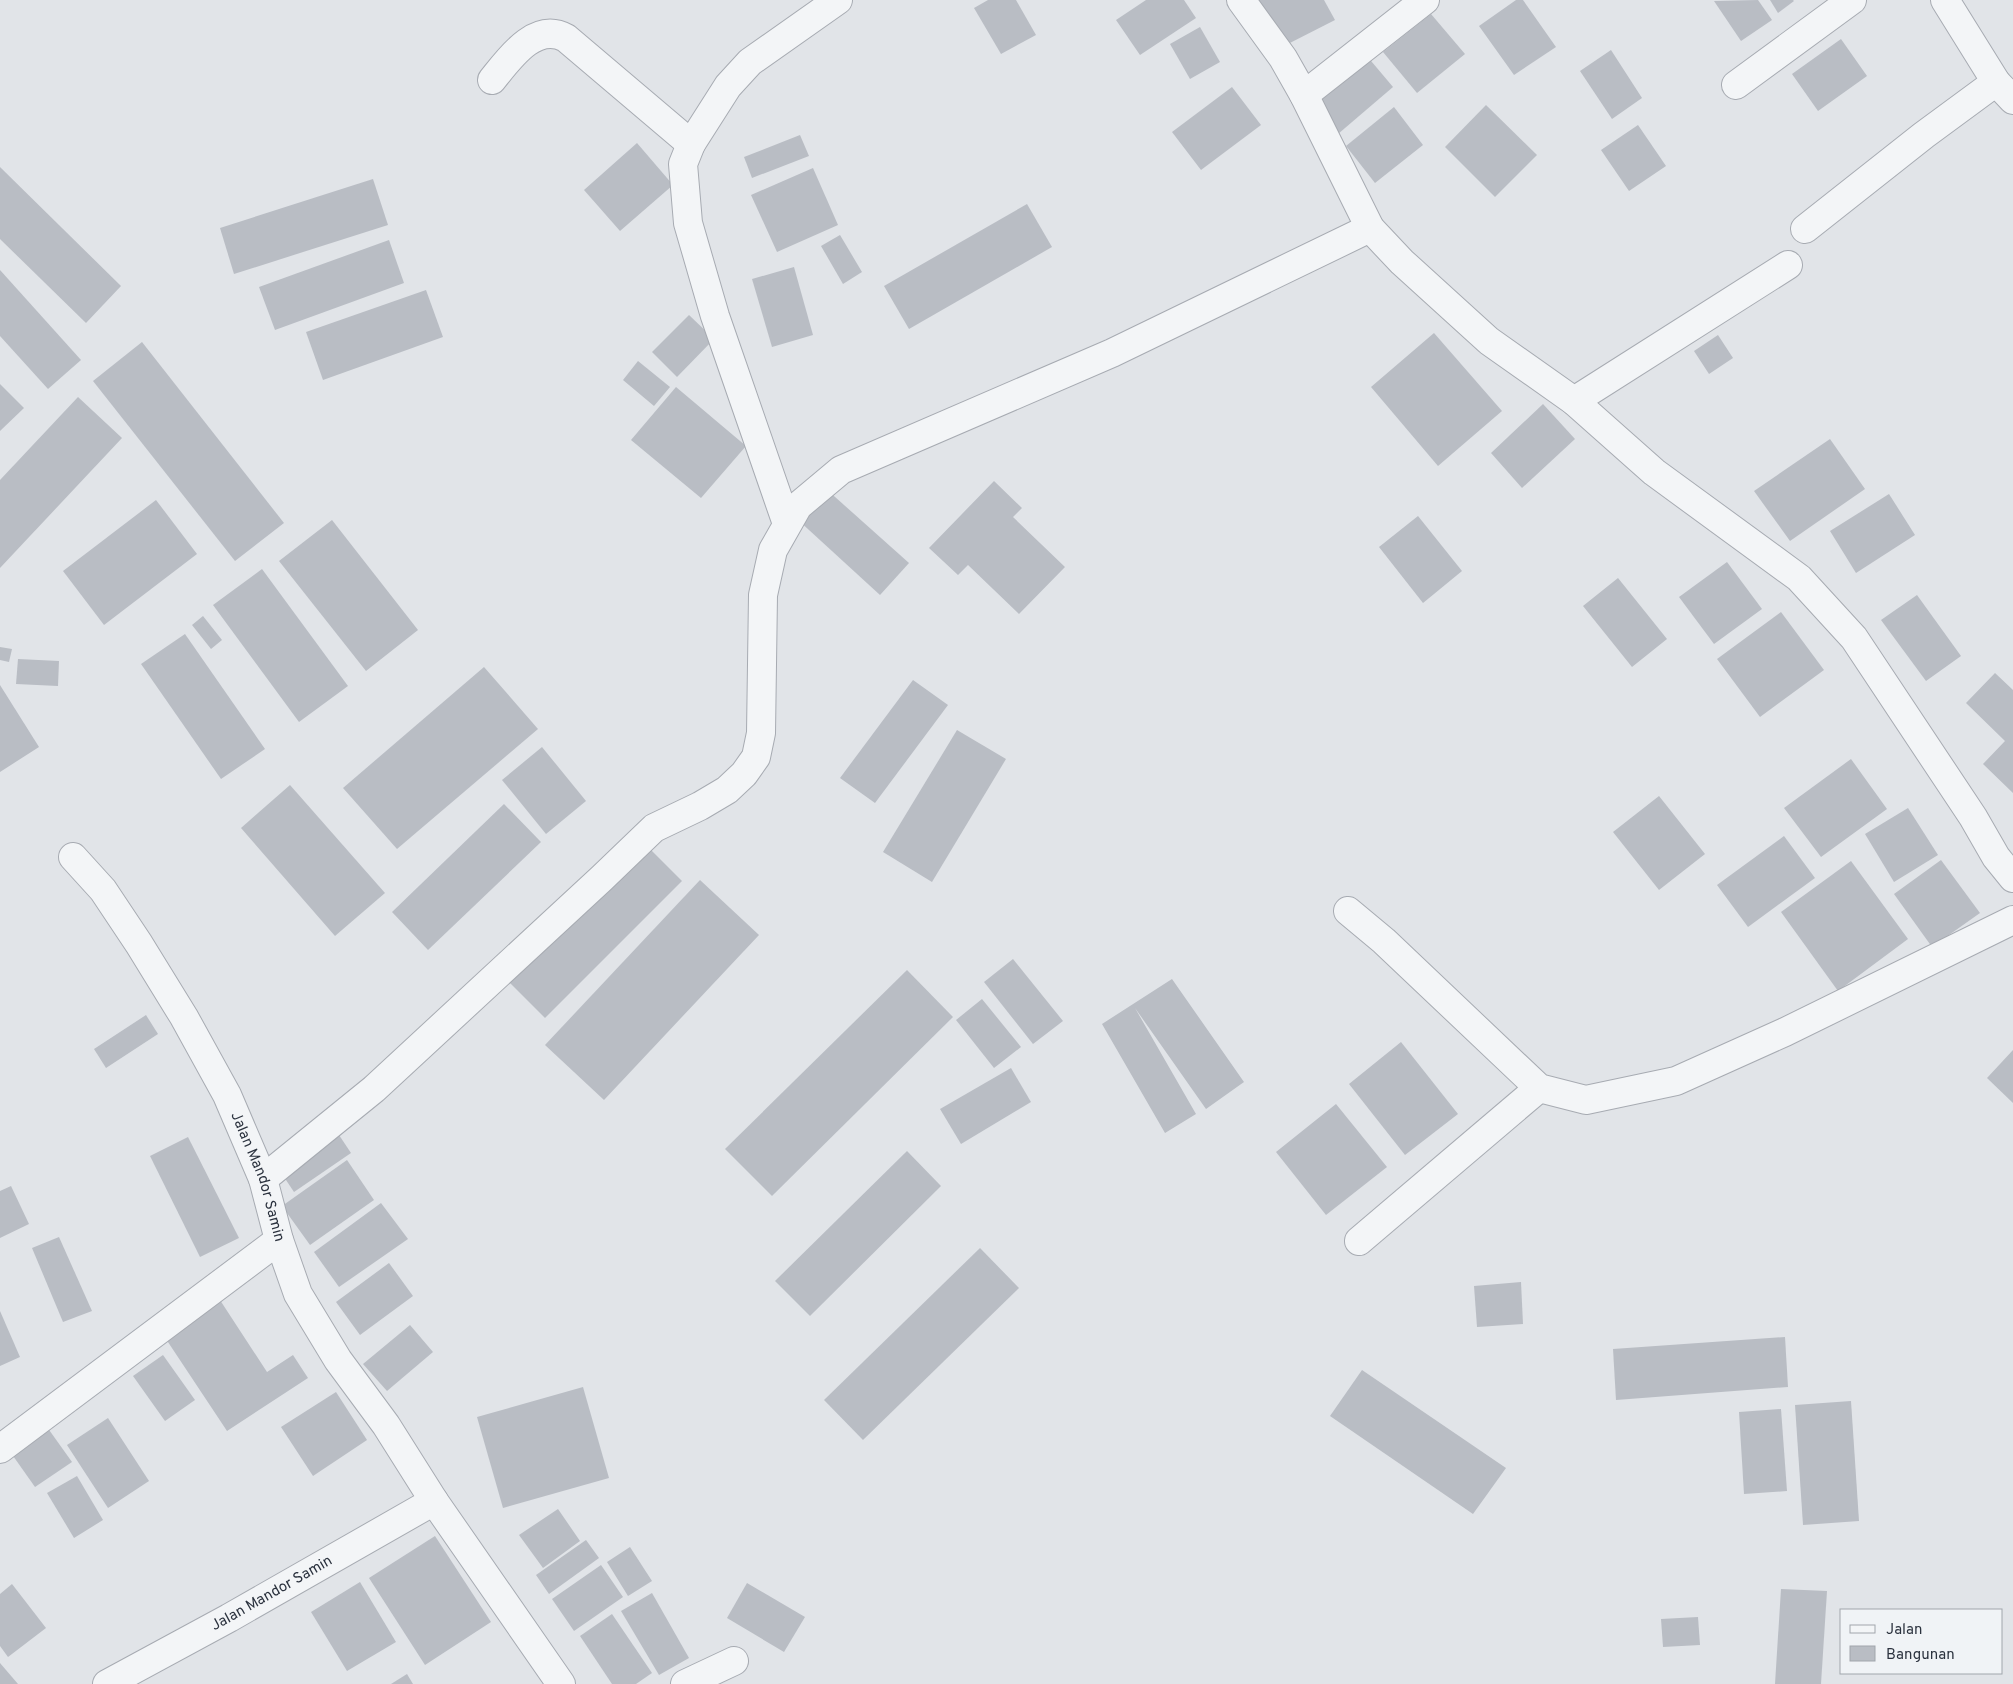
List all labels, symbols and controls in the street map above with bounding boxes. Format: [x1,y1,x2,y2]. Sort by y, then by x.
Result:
street label: Jalan Mandor Samin [226,1109,289,1244]
street label: Jalan Mandor Samin [208,1551,336,1635]
legend [1840,1609,2003,1674]
text: Jalan [1886,1621,1923,1640]
text: Bangunan [1886,1646,1955,1665]

